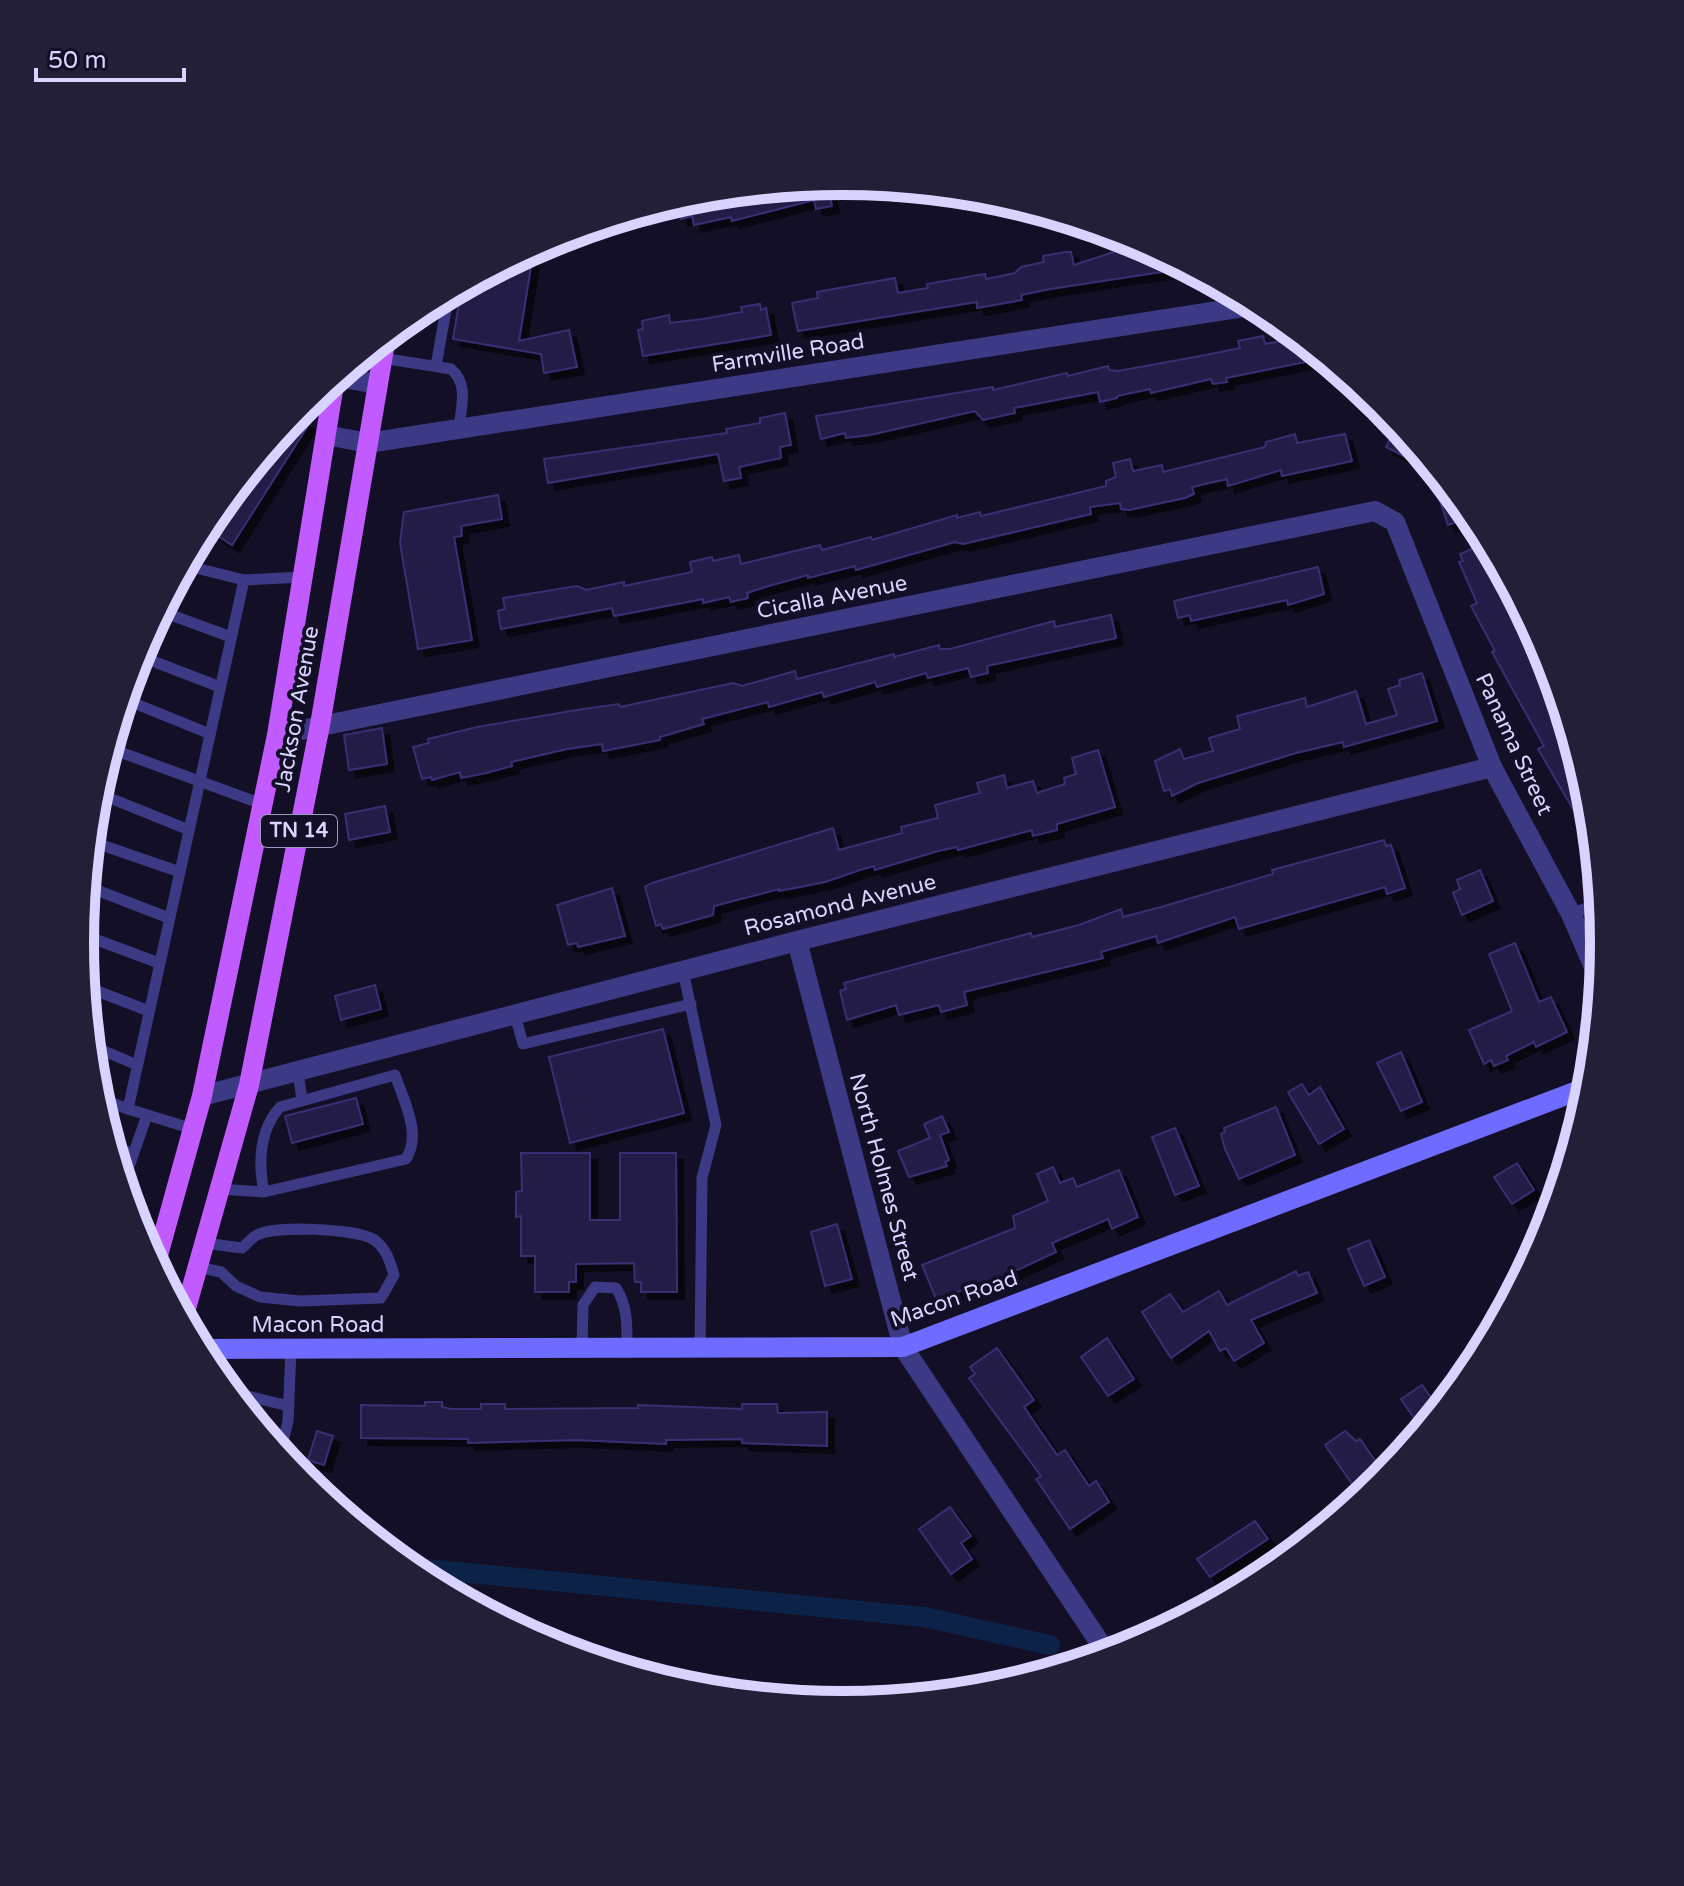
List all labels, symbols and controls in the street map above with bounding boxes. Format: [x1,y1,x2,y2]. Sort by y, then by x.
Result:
scale bar [36,32,184,82]
text: 50 m [48,46,106,75]
street label: Farmville Road [710,328,866,378]
street label: Cicalla Avenue [755,570,909,624]
street label: Jackson Avenue [270,624,324,794]
street label: Panama Street [1470,669,1558,819]
road number: TN 14 [261,815,337,847]
street label: Rosamond Avenue [741,869,939,941]
street label: North Holmes Street [844,1070,924,1284]
street label: Macon Road [887,1265,1021,1333]
street label: Macon Road [251,1312,385,1338]

